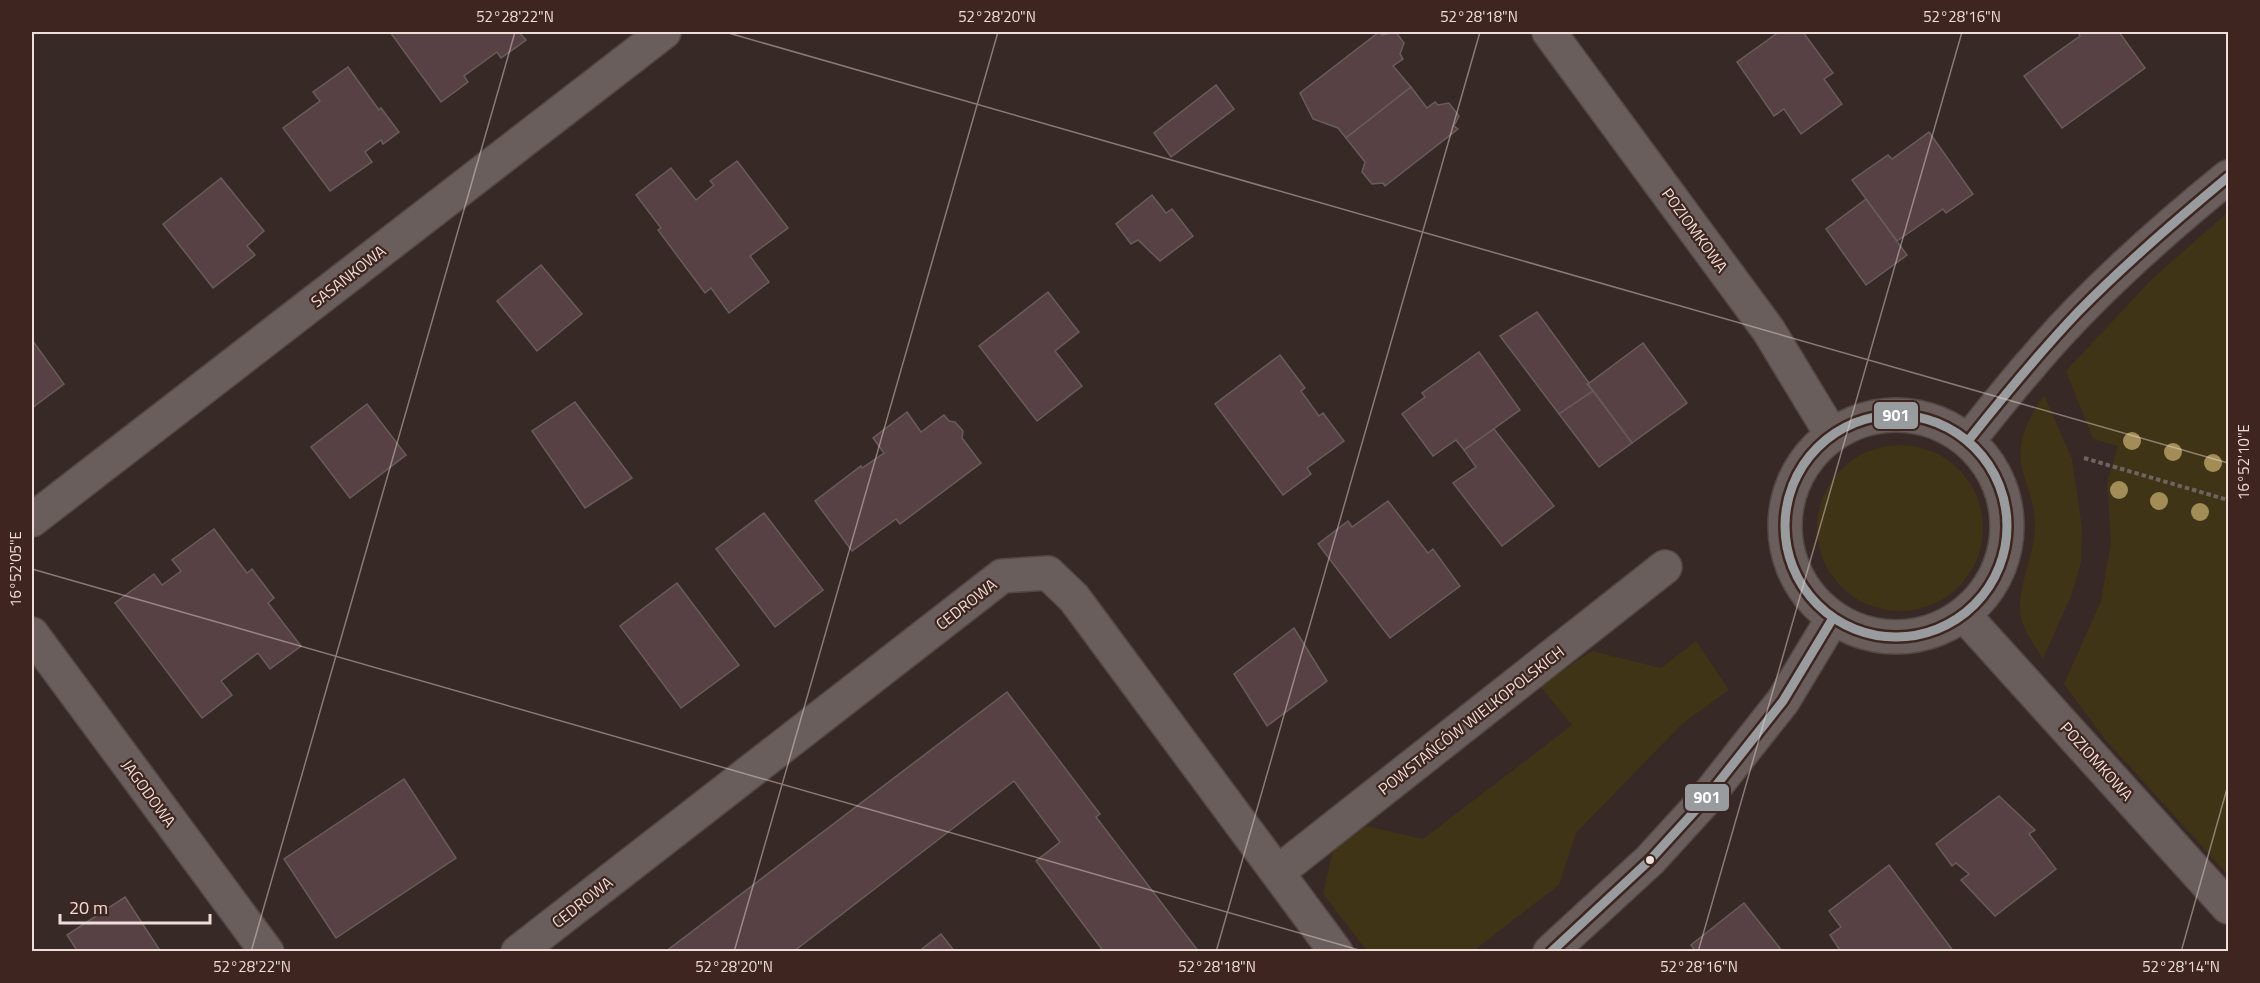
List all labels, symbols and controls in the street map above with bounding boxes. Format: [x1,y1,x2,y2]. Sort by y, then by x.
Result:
text: 52°28'22"N [476,5,554,28]
text: 52°28'20"N [958,5,1036,28]
text: 52°28'18"N [1440,5,1518,28]
text: 52°28'16"N [1923,5,2001,28]
street label: POZIOMKOWA [1656,183,1734,278]
street label: SASANKOWA [305,239,391,313]
line badge: 901 [1873,401,1919,430]
text: 901 [1883,403,1909,427]
text: 16°52'10"E [2232,424,2255,500]
text: 16°52'05"E [4,531,27,607]
street label: CEDROWA [930,572,1002,635]
street label: POWSTAŃCÓW WIELKOPOLSKICH [1373,640,1569,800]
street label: POZIOMKOWA [2055,716,2139,806]
street label: JAGODOWA [116,754,182,832]
line badge: 901 [1684,783,1730,812]
text: 901 [1694,785,1720,809]
unlabelled marker [1644,854,1656,866]
street label: CEDROWA [546,870,618,933]
scale bar [60,887,210,925]
text: 20 m [69,894,108,921]
text: 52°28'22"N [213,955,291,978]
text: 52°28'20"N [695,955,773,978]
text: 52°28'18"N [1178,955,1256,978]
text: 52°28'16"N [1660,955,1738,978]
text: 52°28'14"N [2142,955,2220,978]

